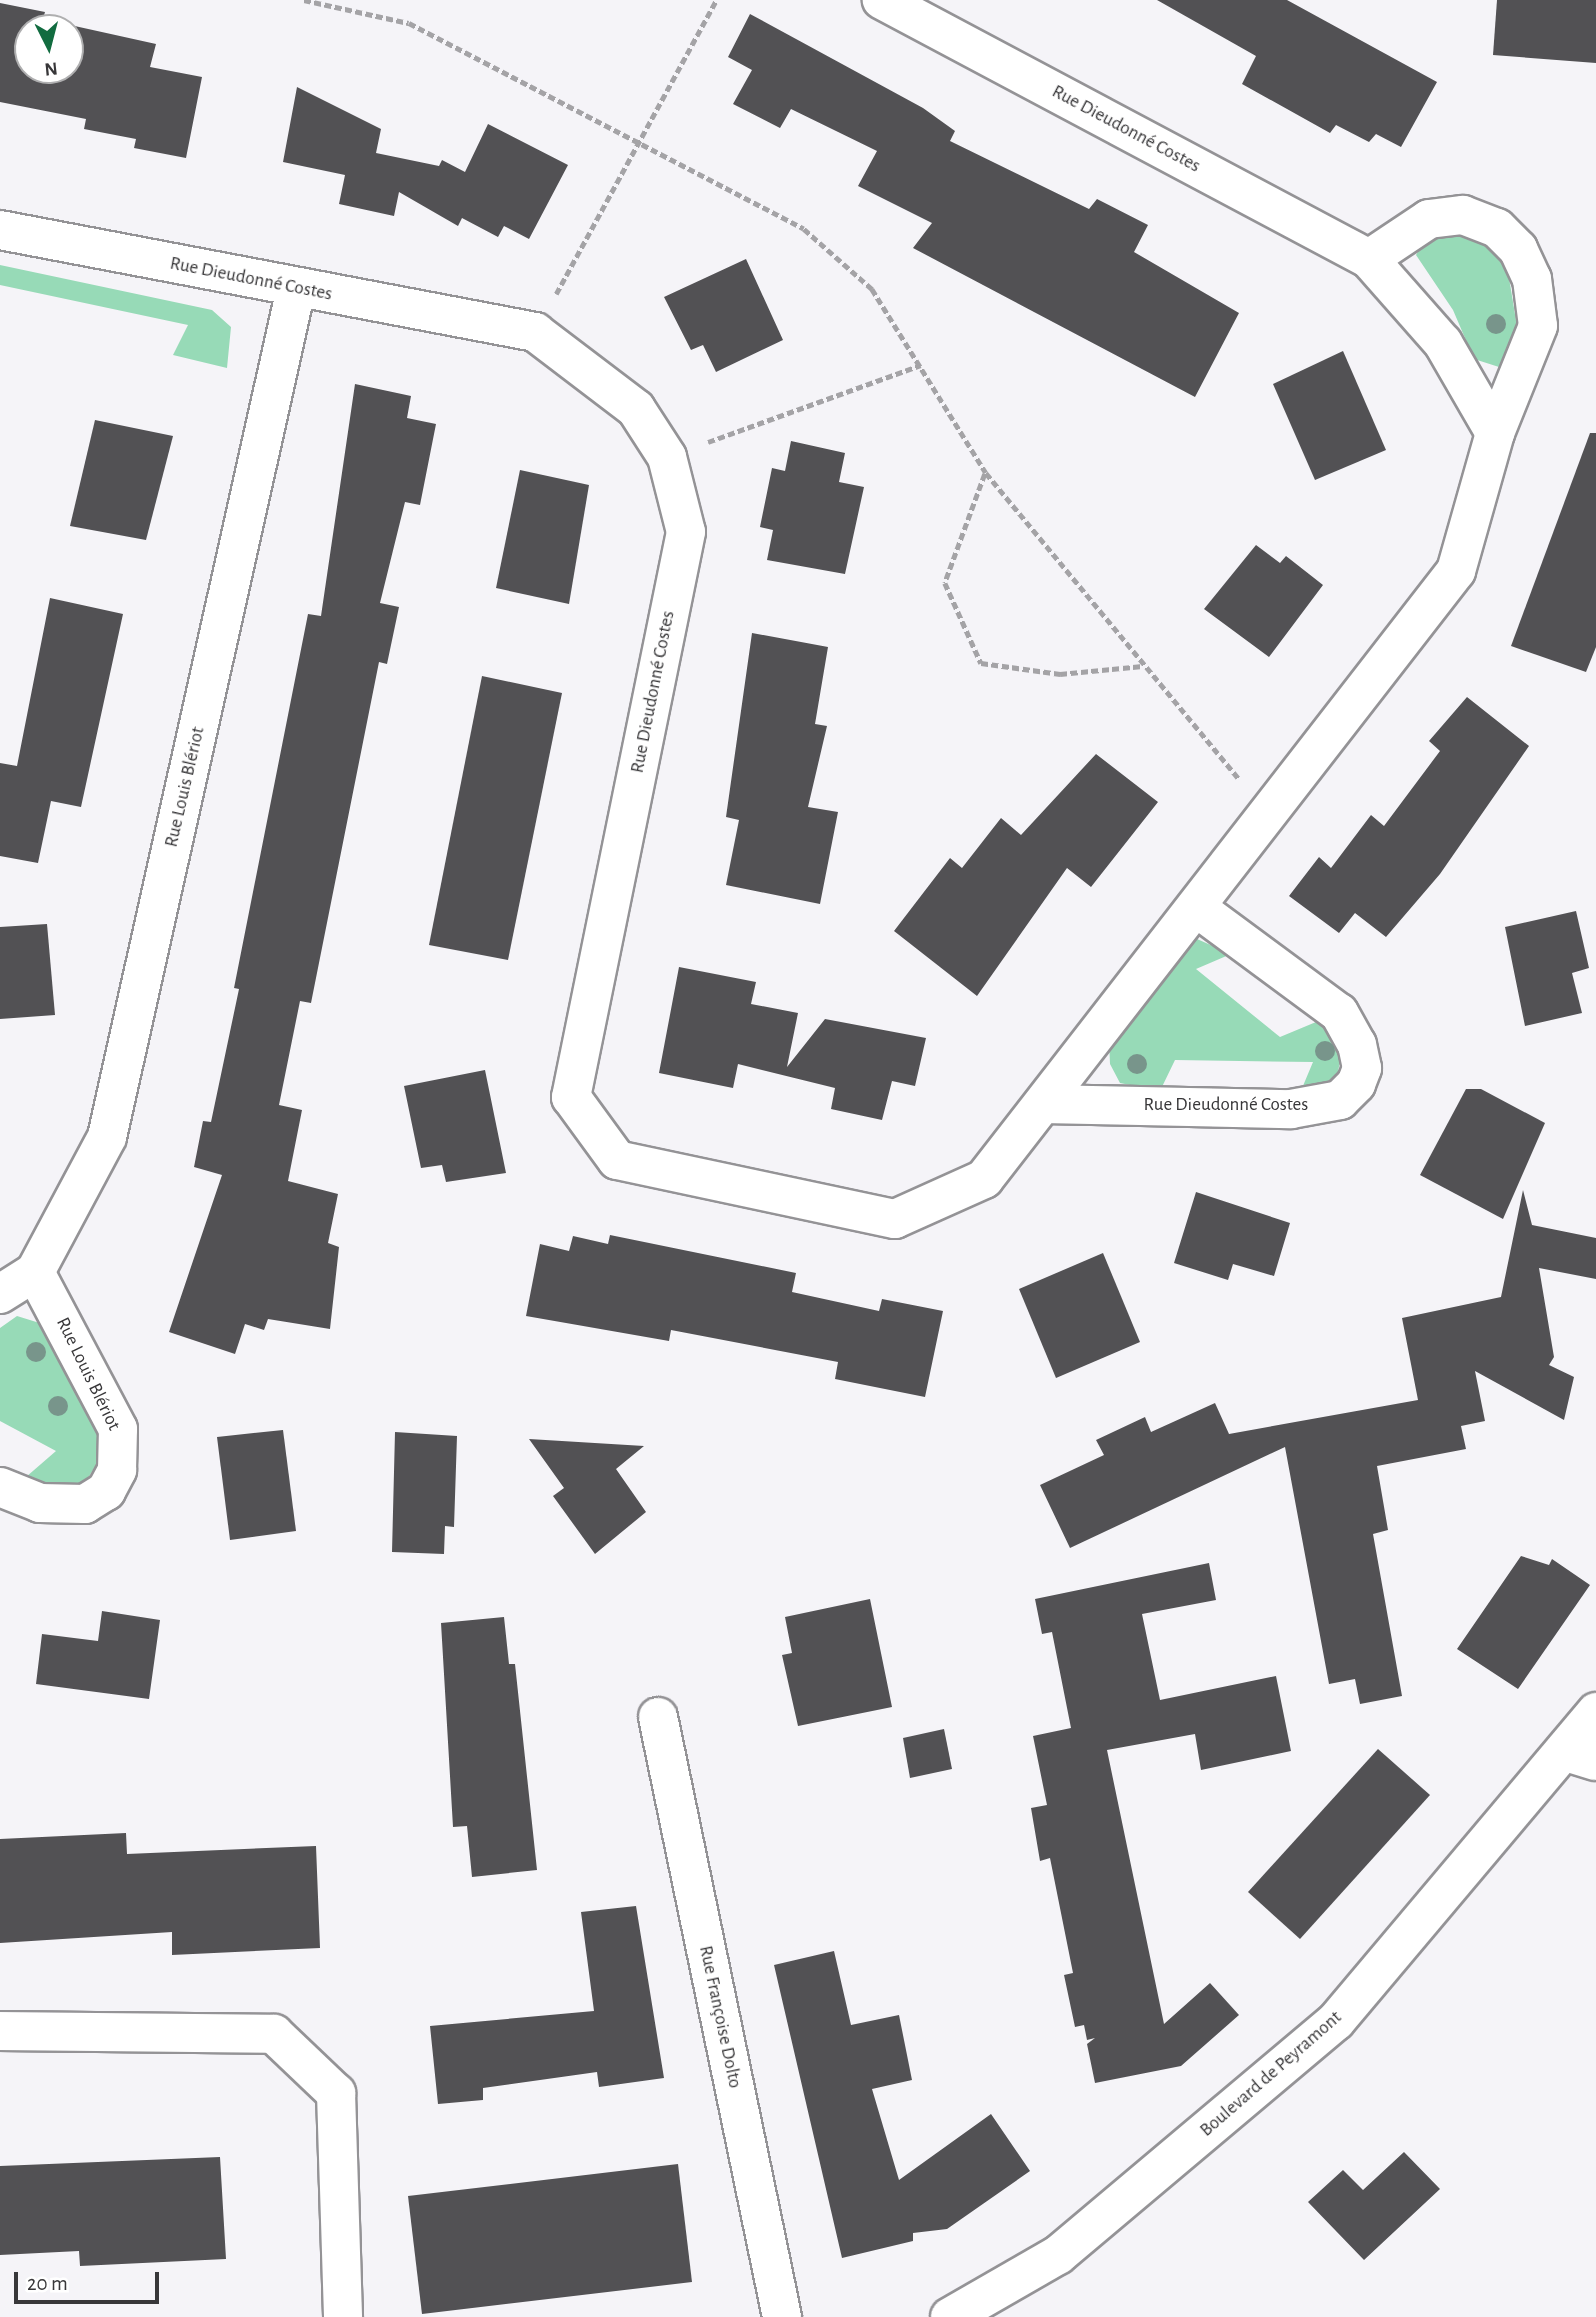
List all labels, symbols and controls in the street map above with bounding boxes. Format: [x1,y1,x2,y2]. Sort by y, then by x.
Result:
north arrow [14,14,84,84]
text: N [43,58,59,79]
street label: Rue Dieudonné Costes [1048,80,1204,178]
street label: Rue Dieudonné Costes [168,252,334,306]
street label: Rue Dieudonné Costes [626,609,680,775]
street label: Rue Louis Blériot [160,725,210,849]
street label: Rue Dieudonné Costes [1144,1094,1308,1116]
street label: Rue Louis Blériot [51,1314,125,1434]
street label: Rue Françoise Dolto [694,1944,746,2090]
street label: Boulevard de Peyramont [1195,2006,1347,2142]
scale bar [18,2258,163,2302]
text: 20 m [27,2273,68,2294]

